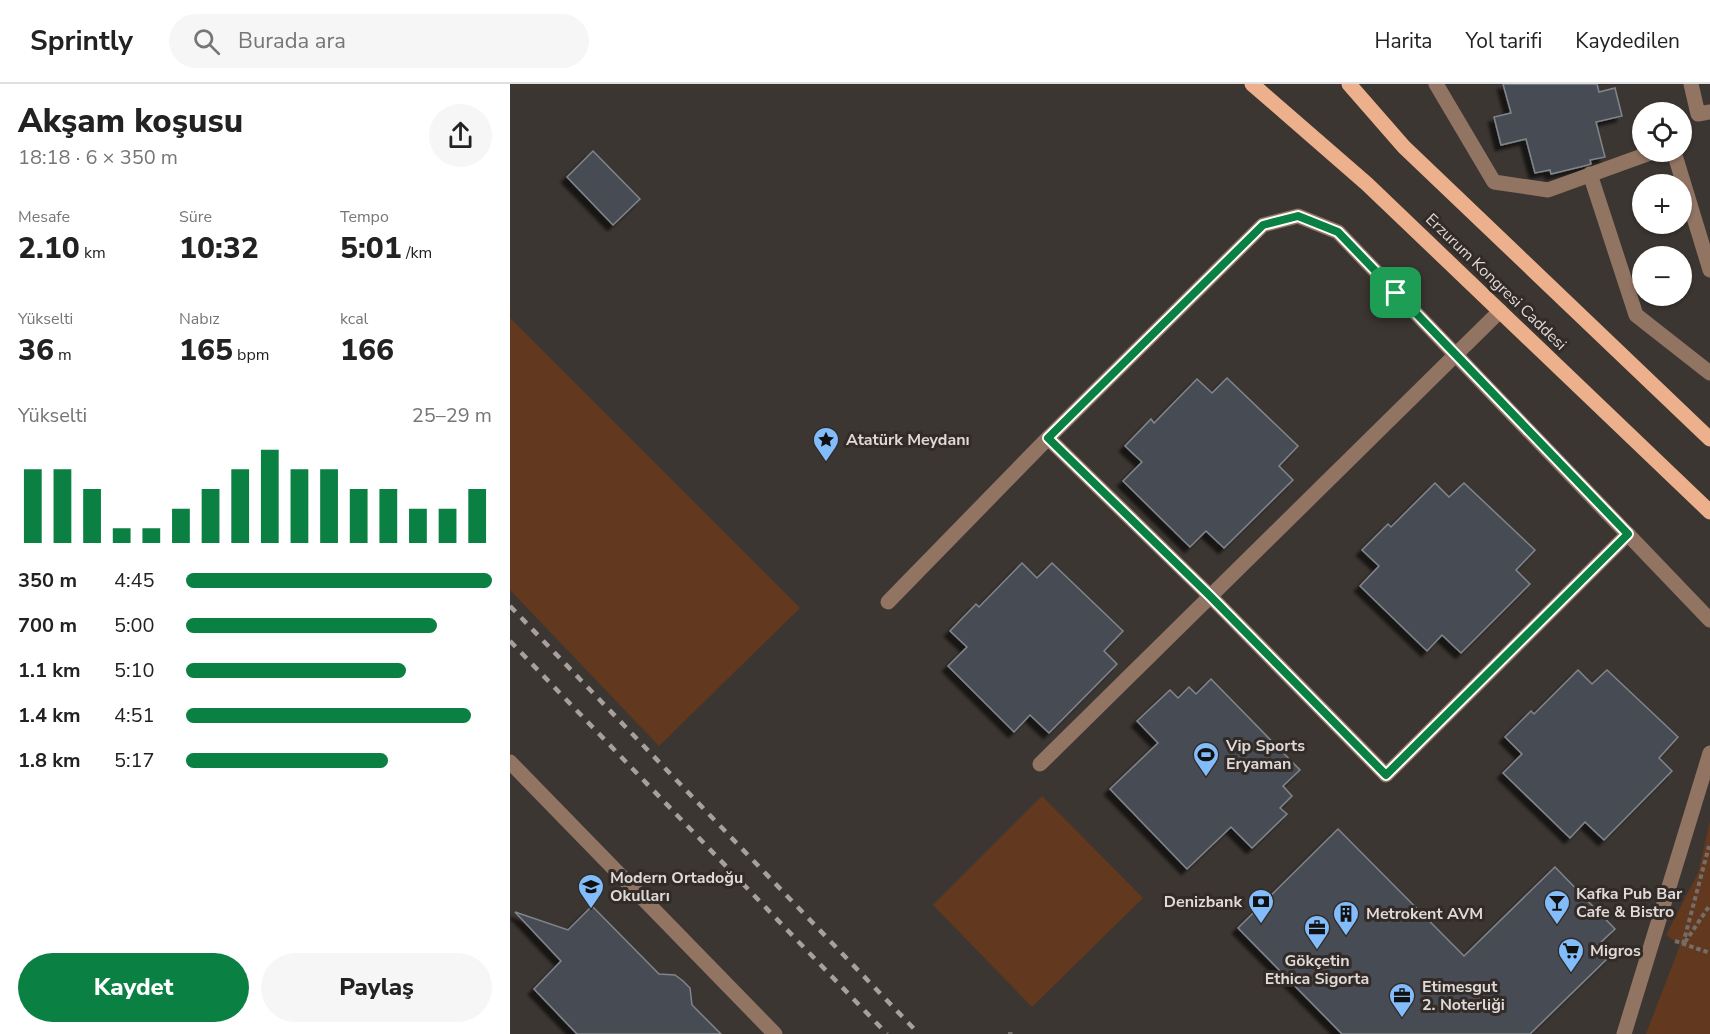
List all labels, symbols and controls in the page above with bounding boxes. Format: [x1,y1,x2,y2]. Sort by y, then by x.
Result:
search box [169,14,589,68]
text: Sprintly [30,22,133,60]
icon: search [190,25,223,58]
text: Burada ara [238,26,346,56]
text: Harita [1374,27,1432,55]
text: Yol tarifi [1465,27,1542,55]
text: Kaydedilen [1575,27,1680,55]
text: Akşam koşusu [18,99,243,144]
map controls [1632,102,1692,306]
button: locate [1632,102,1692,162]
button: share [429,104,492,167]
text: 18:18 · 6 × 350 m [18,144,178,171]
button: + [1632,174,1692,234]
text: Mesafe [18,206,70,228]
text: Süre [179,206,212,228]
text: Tempo [340,206,389,228]
street label: Erzurum Kongresi Caddesi [1421,209,1571,355]
text: 2.10 [18,228,80,269]
text: 10:32 [179,228,259,269]
text: 5:01 [340,228,402,269]
text: km [80,242,106,264]
text: /km [402,242,432,264]
button: − [1632,246,1692,306]
pin [1370,267,1421,318]
icon: arrive [1379,276,1412,309]
text: Yükselti [18,308,73,330]
text: Nabız [179,308,220,330]
text: kcal [340,308,368,330]
text: 36 [18,330,54,371]
text: 165 [179,330,233,371]
text: 166 [340,330,394,371]
text: m [54,344,72,366]
text: bpm [233,344,269,366]
text: Yükselti [18,402,87,429]
text: 25–29 m [412,402,492,429]
place icon: Atatürk Meydanı [811,425,841,463]
place label: Atatürk Meydanı [846,429,970,451]
text: 350 m [18,567,77,594]
text: 4:45 [114,567,155,594]
text: 700 m [18,612,77,639]
text: 5:00 [114,612,155,639]
text: 1.1 km [18,657,81,684]
text: 5:10 [114,657,155,684]
text: 1.4 km [18,702,81,729]
text: 4:51 [114,702,155,729]
place label: Vip Sports Eryaman [1225,735,1305,775]
sports icon: Vip Sports Eryaman [1191,740,1221,778]
text: 1.8 km [18,747,81,774]
text: 5:17 [114,747,155,774]
place label: Modern Ortadoğu Okulları [610,867,743,907]
school or university icon: Modern Ortadoğu Okulları [576,872,606,910]
place label: Kafka Pub Bar Cafe & Bistro [1576,883,1683,923]
bank icon: Denizbank [1246,887,1276,925]
bar icon: Kafka Pub Bar Cafe & Bistro [1542,888,1572,926]
place label: Denizbank [1164,891,1242,913]
building icon: Metrokent AVM [1331,899,1361,937]
place label: Metrokent AVM [1366,903,1483,925]
office icon: Gökçetin Ethica Sigorta [1302,913,1332,951]
supermarket icon: Migros [1556,936,1586,974]
place label: Migros [1590,940,1641,962]
place label: Gökçetin Ethica Sigorta [1265,950,1369,990]
button: Kaydet [18,953,249,1022]
button: Paylaş [261,953,492,1022]
place label: Etimesgut 2. Noterliği [1422,976,1505,1016]
office icon: Etimesgut 2. Noterliği [1387,981,1417,1019]

